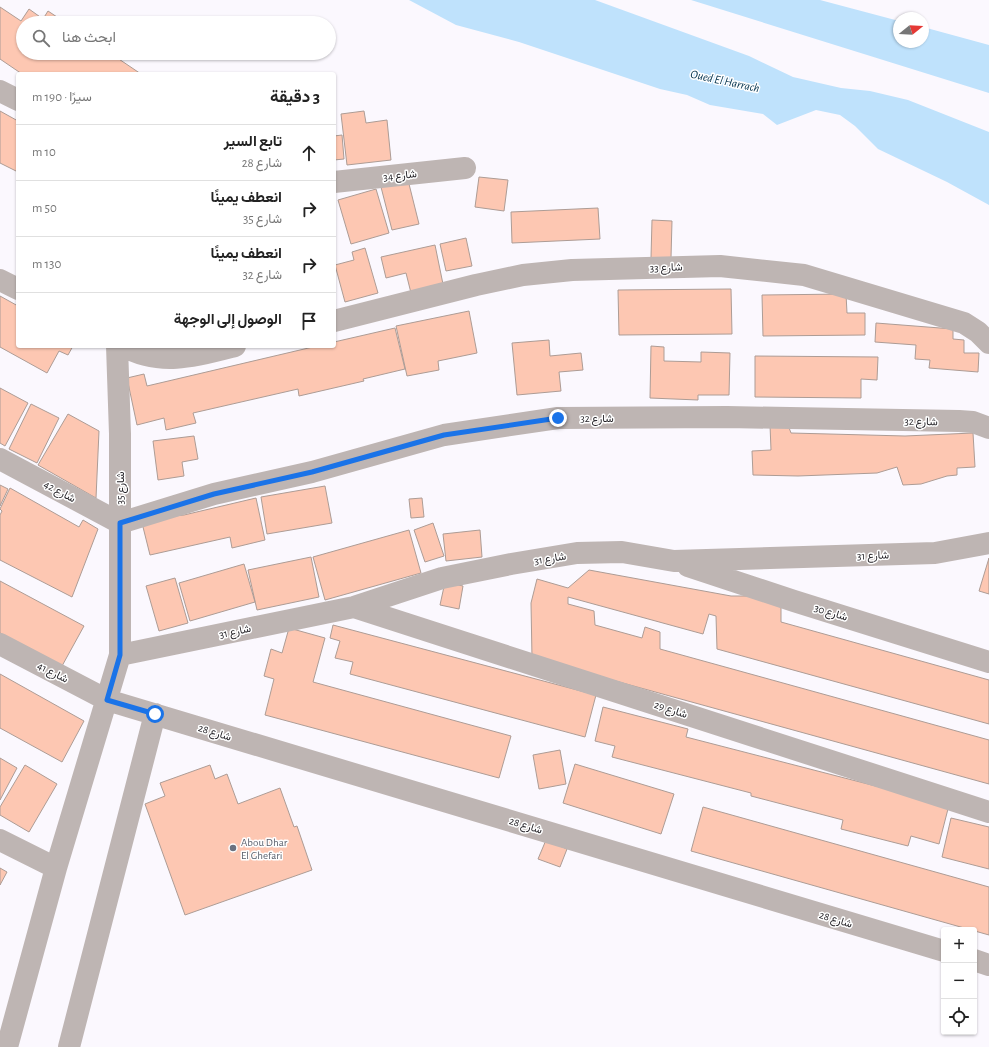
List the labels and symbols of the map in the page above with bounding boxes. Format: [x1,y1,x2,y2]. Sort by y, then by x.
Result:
north arrow [893,12,929,48]
water label: Oued El Harrach [689,68,761,94]
street label: شارع 34 [383,168,418,185]
street label: شارع 33 [649,261,683,276]
route end [549,409,567,427]
street label: شارع 32 [580,413,614,426]
street label: شارع 32 [904,416,938,429]
street label: شارع 35 [115,471,128,505]
street label: شارع 42 [41,479,78,506]
street label: شارع 31 [857,549,890,564]
street label: شارع 31 [533,550,568,568]
street label: شارع 30 [812,602,849,625]
street label: شارع 31 [218,623,253,642]
street label: شارع 41 [35,660,70,687]
street label: شارع 29 [652,699,689,722]
route start [146,705,164,723]
street label: شارع 28 [196,722,233,745]
street label: شارع 28 [507,815,544,838]
place label: Abou Dhar El Ghefari [241,837,288,861]
marker: Abou Dhar El Ghefari [228,843,238,853]
street label: شارع 28 [817,909,854,932]

